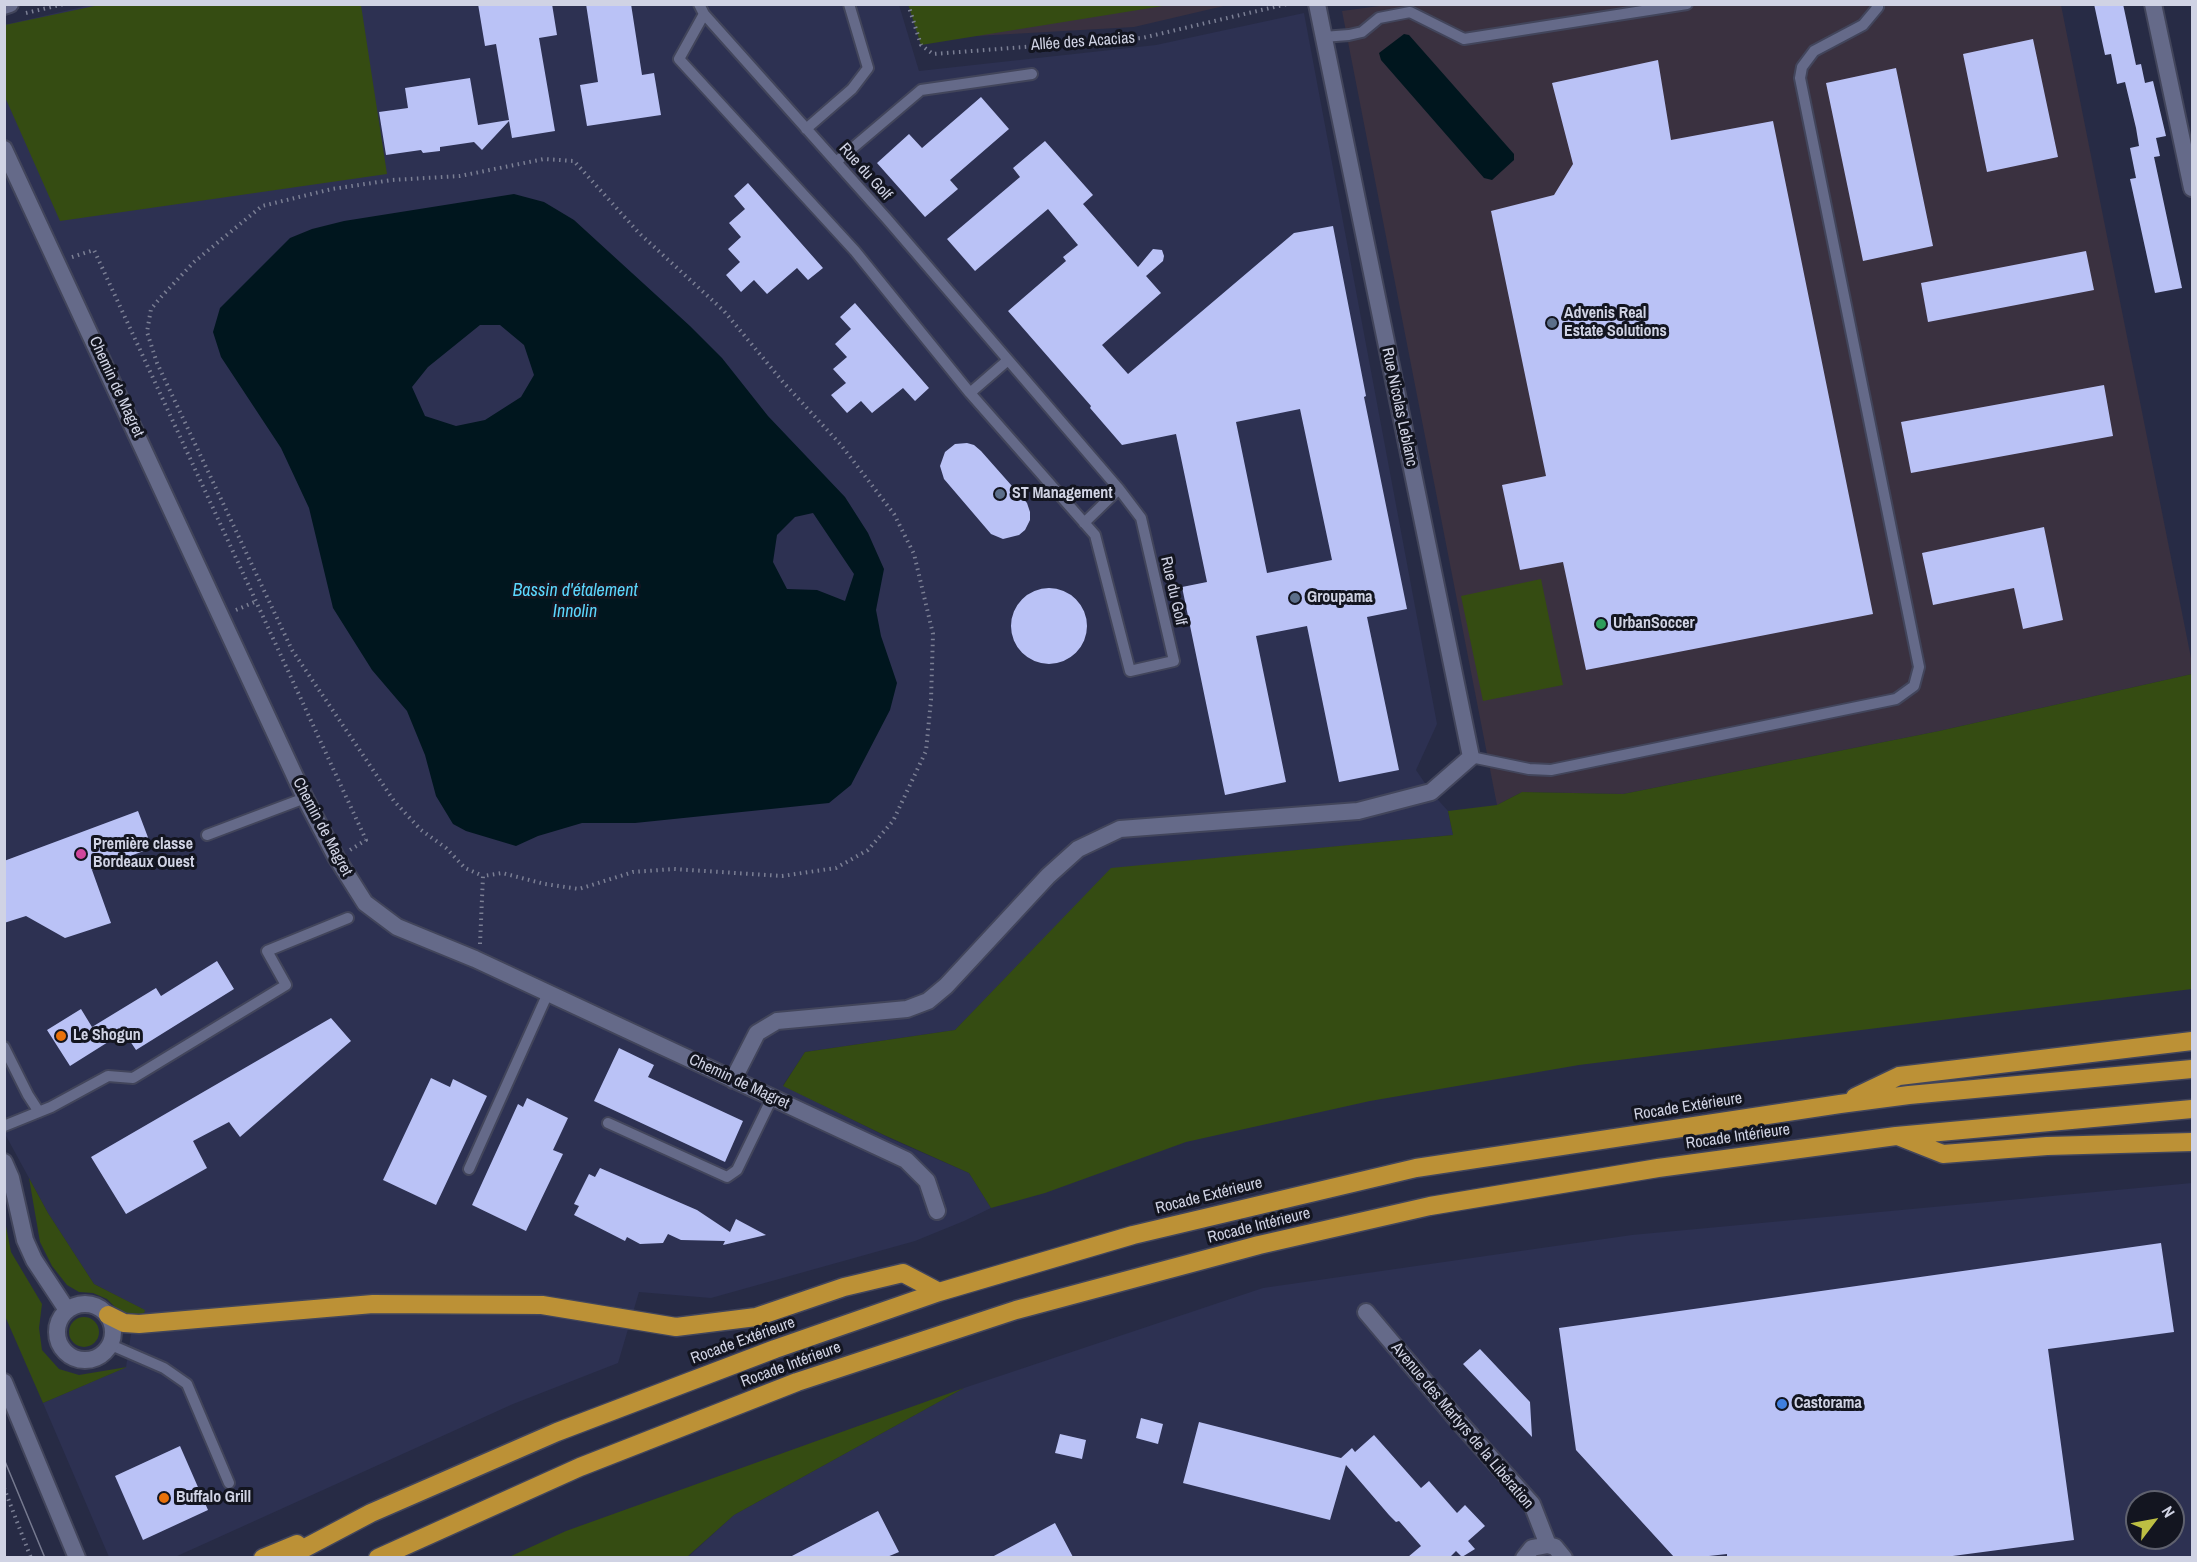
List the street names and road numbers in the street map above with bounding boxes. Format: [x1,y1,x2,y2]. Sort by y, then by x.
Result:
street label: Allée des Acacias [1030,29,1136,55]
street label: Rue du Golf [834,140,896,204]
street label: Chemin de Magret [84,334,148,440]
street label: Rue Nicolas Leblanc [1377,346,1421,468]
street label: Rue du Golf [1156,555,1190,627]
street label: Chemin de Magret [288,775,356,879]
street label: Chemin de Magret [686,1050,792,1114]
street label: Rocade Extérieure [1632,1089,1744,1125]
street label: Rocade Intérieure [1685,1120,1791,1154]
street label: Rocade Extérieure [1154,1173,1264,1219]
street label: Rocade Intérieure [1206,1204,1312,1248]
street label: Rocade Extérieure [688,1313,798,1369]
street label: Rocade Intérieure [738,1338,844,1392]
street label: Avenue des Martyrs de la Libération [1387,1339,1537,1513]

